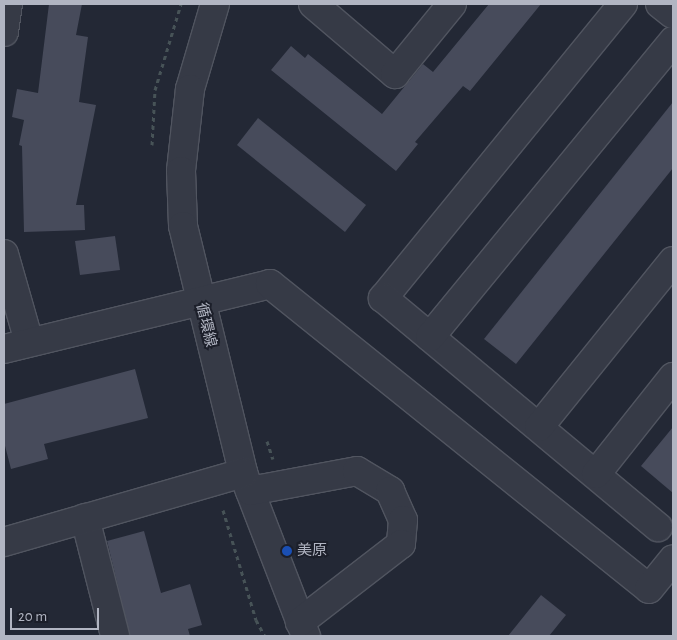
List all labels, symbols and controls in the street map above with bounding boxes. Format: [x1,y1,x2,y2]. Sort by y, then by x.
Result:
street label: 循環線 [192,301,220,349]
place label: 美原 [297,542,327,560]
marker: 美原 [281,545,293,557]
scale bar [12,598,101,630]
text: 20 m [18,609,47,624]

